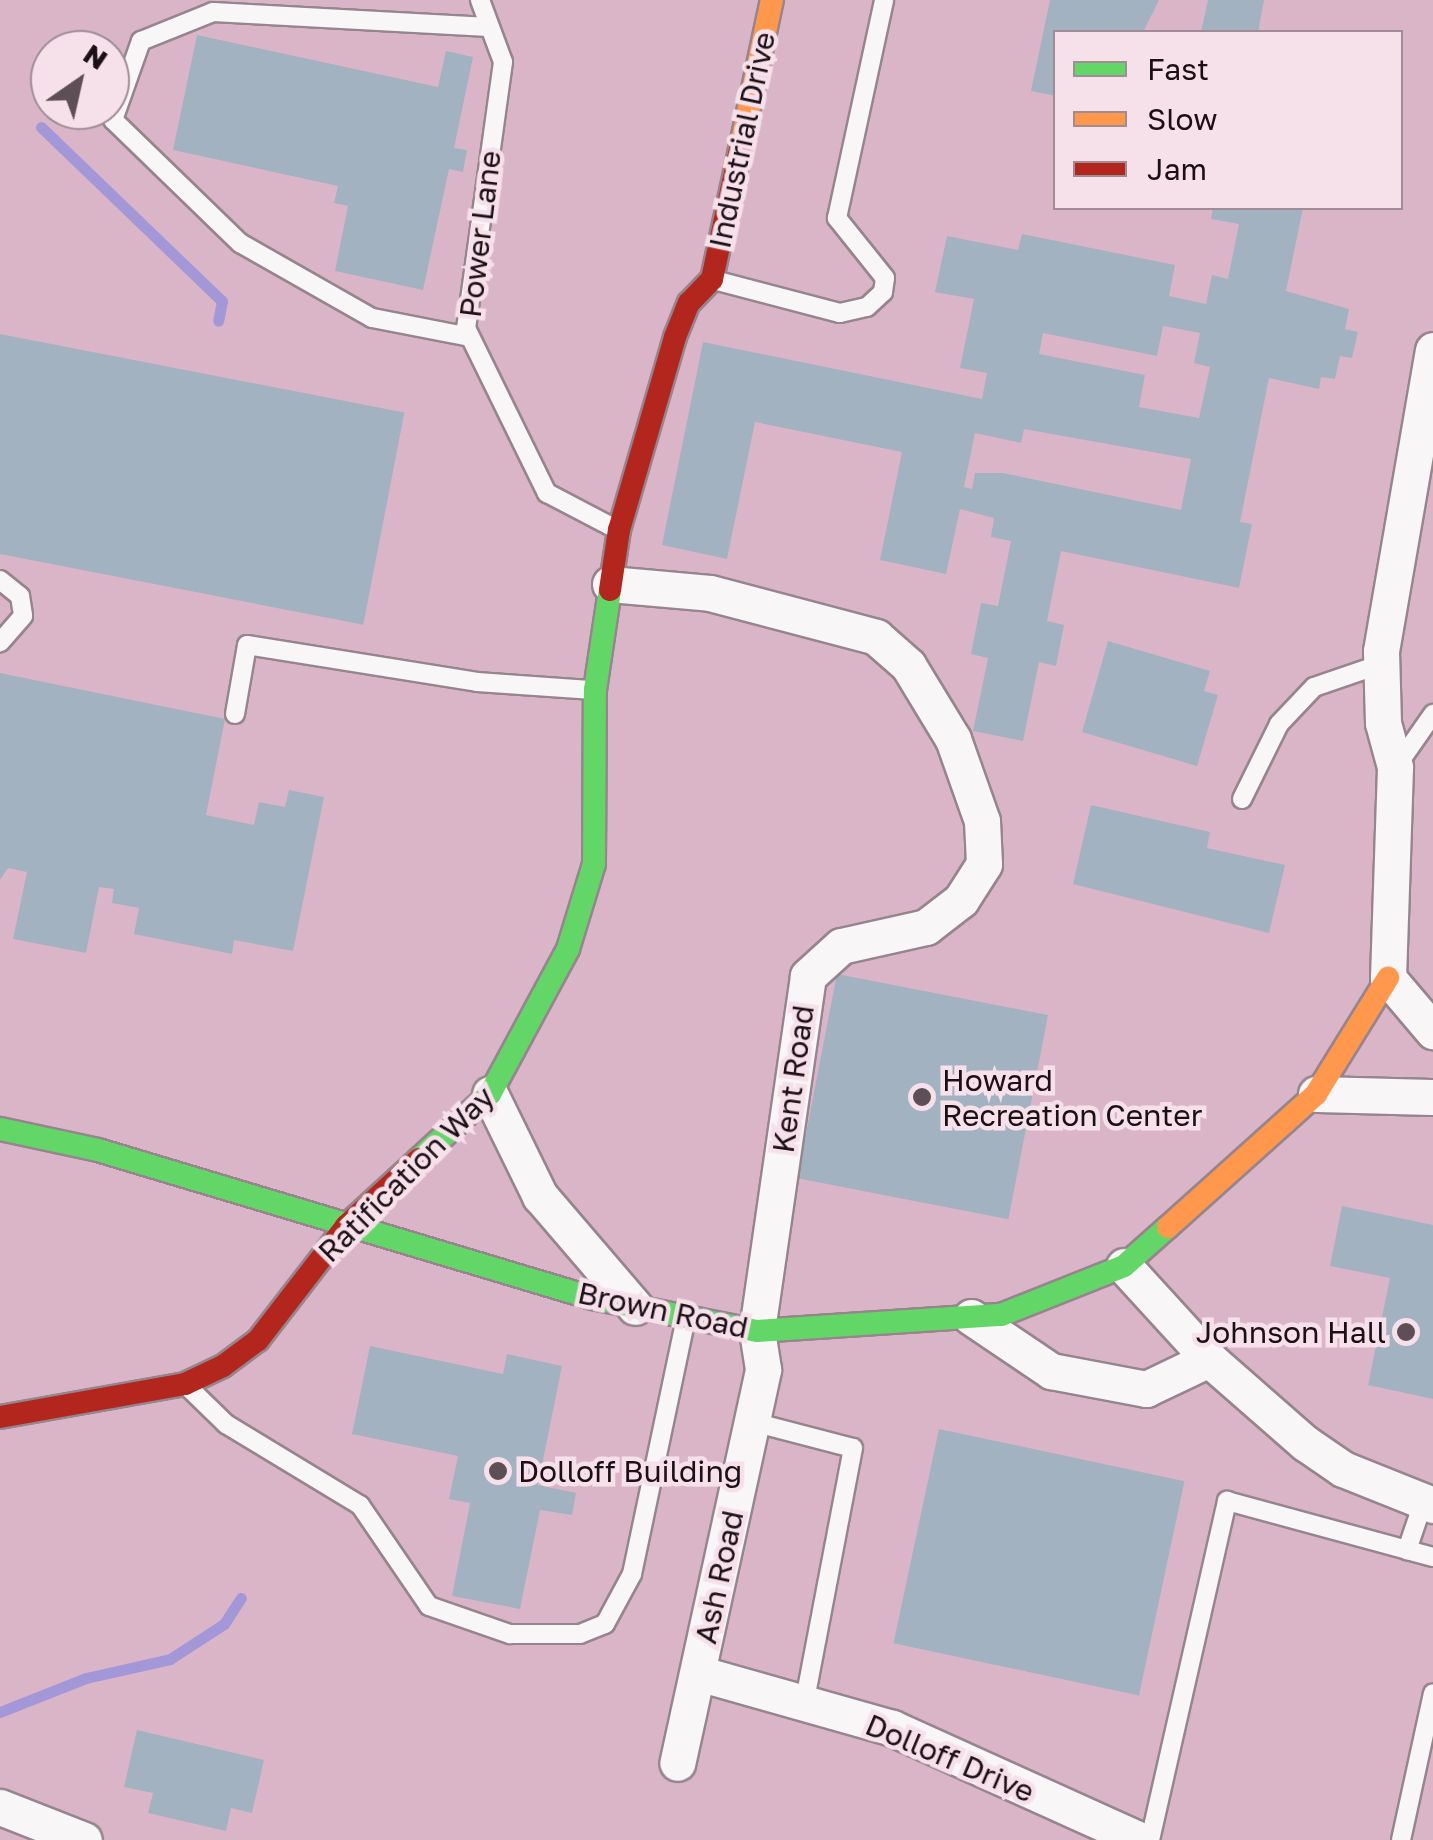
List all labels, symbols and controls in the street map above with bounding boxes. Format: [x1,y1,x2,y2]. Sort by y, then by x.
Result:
street label: Industrial Drive [701,28,783,252]
north arrow [30,30,130,130]
legend [1053,30,1403,210]
text: N [78,37,114,76]
text: Fast [1147,51,1209,87]
text: Slow [1147,101,1218,137]
street label: Power Lane [452,149,508,319]
text: Jam [1147,151,1207,187]
street label: Kent Road [765,1003,821,1155]
place label: Howard Recreation Center [942,1062,1202,1132]
street label: Ratification Way [311,1079,501,1269]
marker: Howard Recreation Center [911,1086,933,1108]
street label: Brown Road [575,1274,751,1346]
place label: Johnson Hall [1196,1314,1386,1350]
marker: Johnson Hall [1395,1321,1417,1343]
place label: Dolloff Building [518,1453,742,1489]
marker: Dolloff Building [487,1460,509,1482]
street label: Ash Road [687,1507,751,1647]
street label: Dolloff Drive [860,1706,1040,1810]

